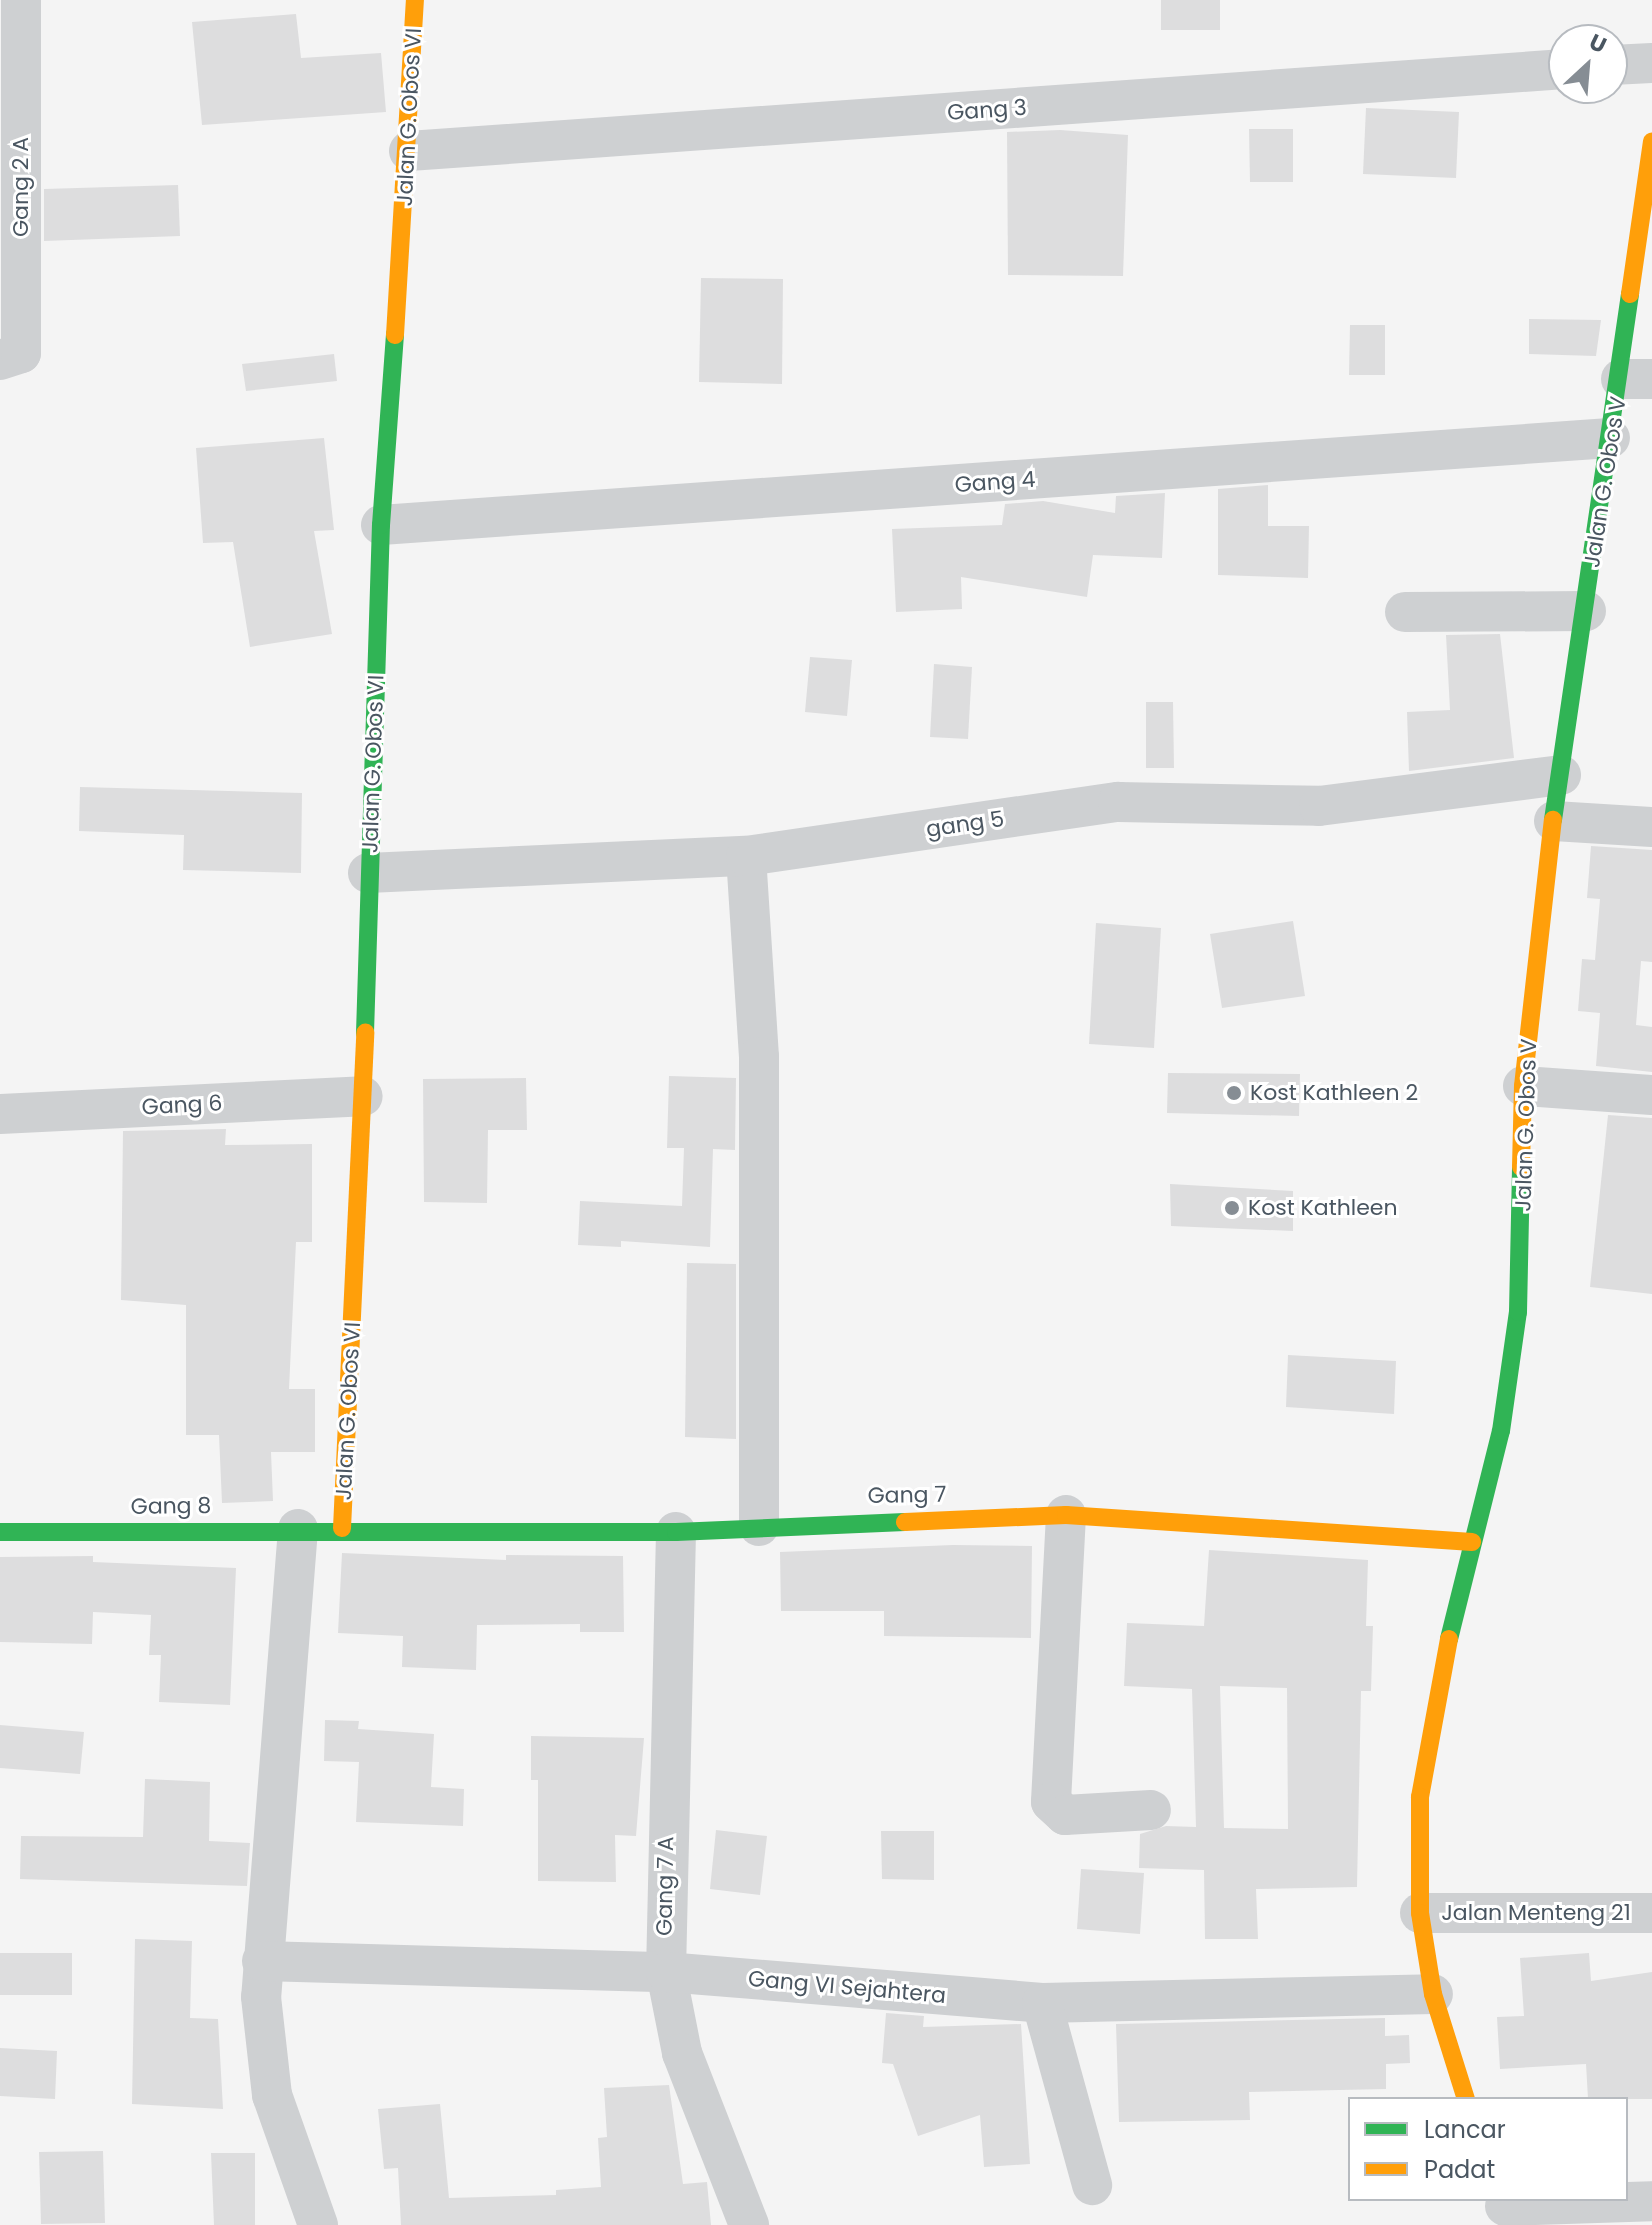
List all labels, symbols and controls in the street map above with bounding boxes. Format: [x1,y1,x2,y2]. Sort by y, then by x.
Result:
north arrow [1548,24,1628,104]
text: U [1584,26,1612,61]
street label: Jalan G. Obos VI [391,27,427,207]
street label: Gang 3 [946,94,1028,126]
street label: Gang 2 A [8,137,34,237]
street label: Jalan G. Obos V [1578,395,1632,569]
street label: Gang 4 [954,466,1036,498]
street label: Jalan G. Obos VI [357,674,389,854]
street label: gang 5 [924,805,1006,843]
street label: Jalan G. Obos V [1510,1038,1542,1212]
place label: Kost Kathleen 2 [1250,1080,1418,1106]
marker: Kost Kathleen 2 [1225,1084,1243,1102]
street label: Gang 6 [141,1090,223,1120]
place label: Kost Kathleen [1248,1195,1398,1221]
marker: Kost Kathleen [1223,1199,1241,1217]
street label: Jalan G. Obos VI [330,1321,366,1501]
street label: Gang 7 [867,1481,947,1509]
street label: Gang 8 [130,1492,212,1520]
street label: Gang 7 A [651,1836,679,1936]
street label: Jalan Menteng 21 [1441,1900,1631,1926]
street label: Gang VI Sejahtera [747,1965,947,2009]
legend [1348,2097,1628,2201]
text: Lancar [1424,2113,1506,2146]
text: Padat [1424,2153,1495,2186]

